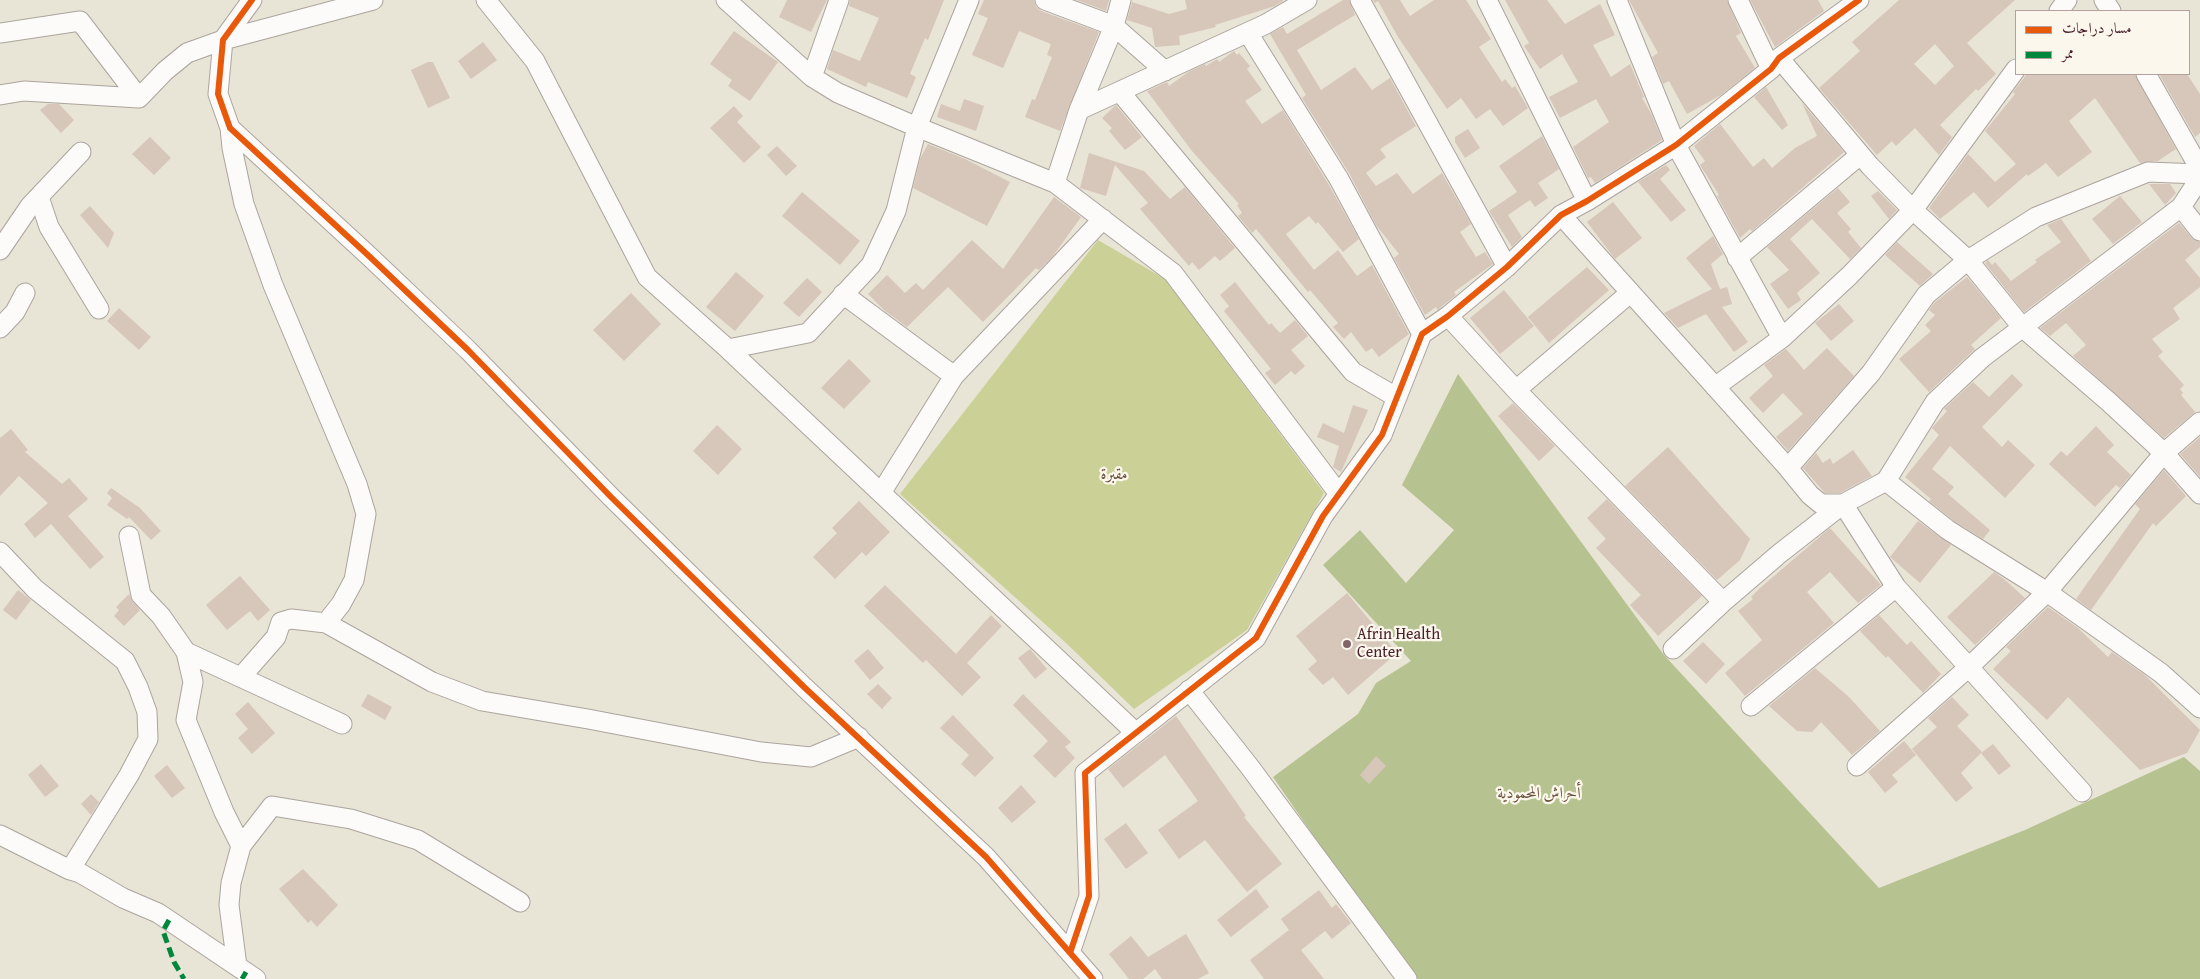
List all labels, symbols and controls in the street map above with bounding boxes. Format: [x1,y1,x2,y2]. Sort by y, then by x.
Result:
legend [2015,10,2190,75]
text: مسار دراجات [2062,17,2131,38]
text: ممر [2062,42,2074,63]
park label: مقبرة [1101,465,1127,485]
place label: Afrin Health Center [1357,625,1440,663]
marker: Afrin Health Center [1341,638,1353,650]
park label: أحراش المحمودية [1497,784,1581,804]

